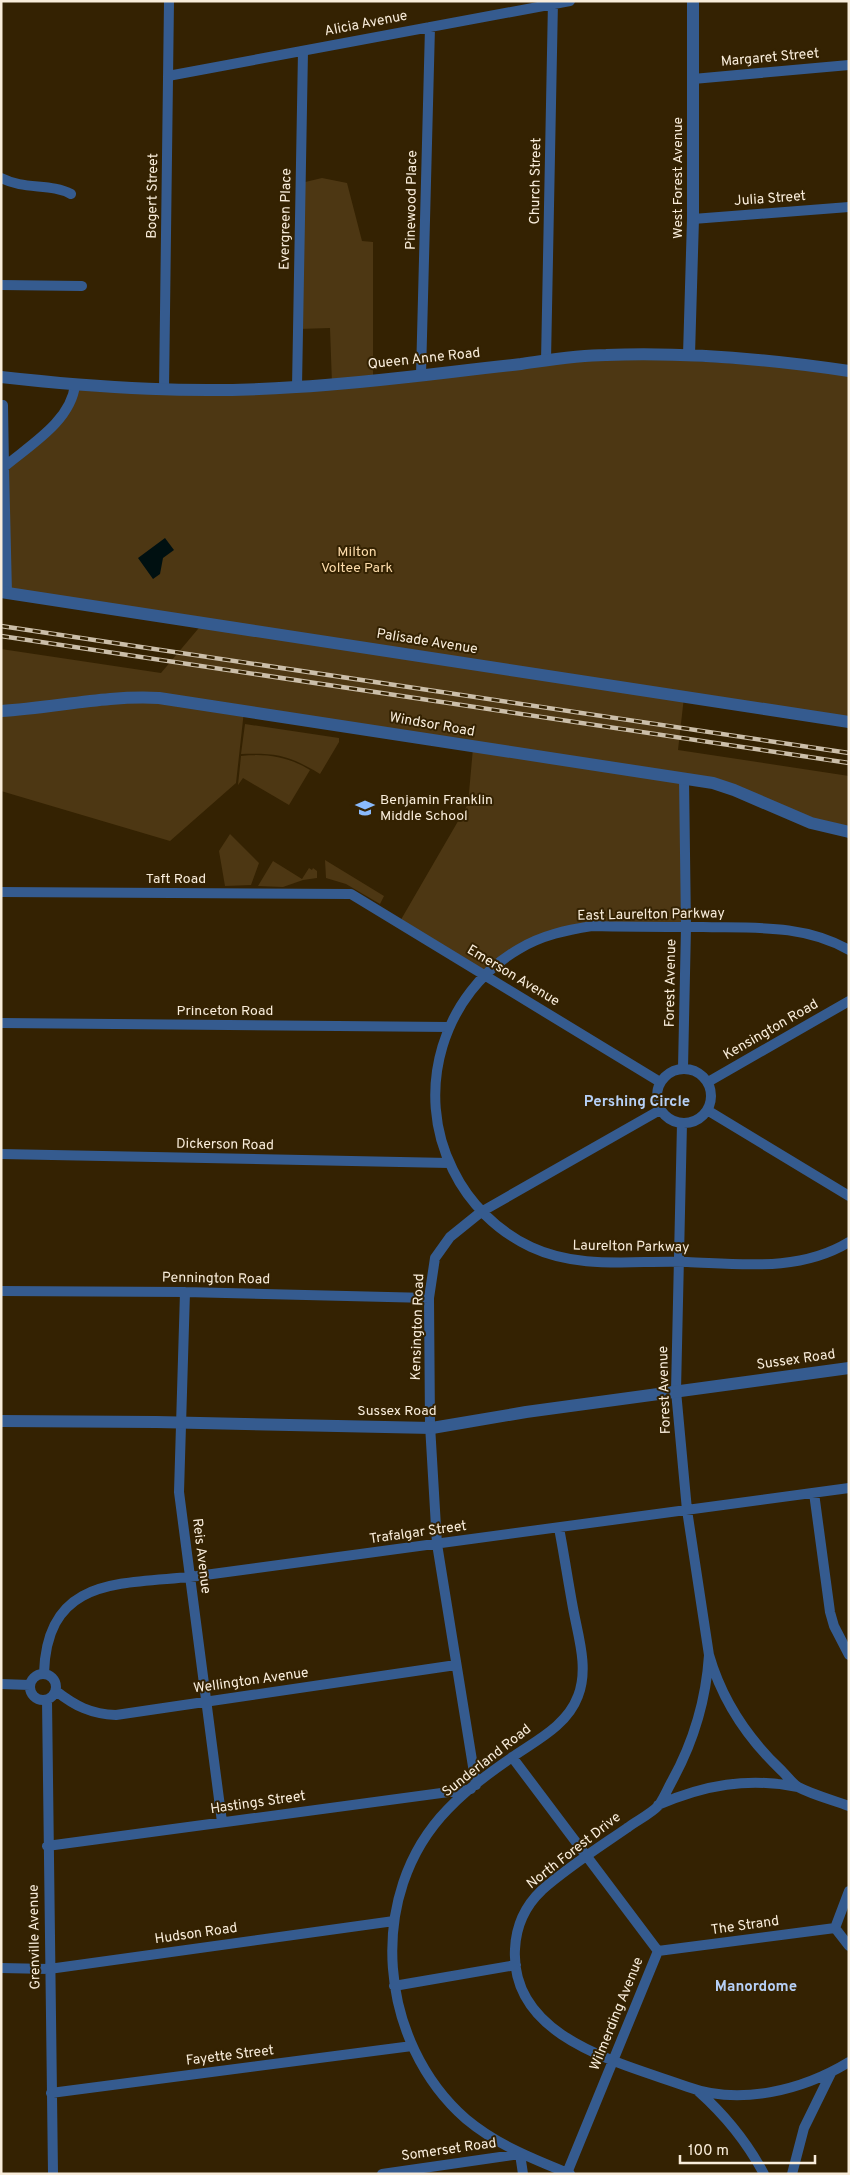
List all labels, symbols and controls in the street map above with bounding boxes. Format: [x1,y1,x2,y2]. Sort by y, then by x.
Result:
street label: Alicia Avenue [323,8,409,40]
street label: Margaret Street [720,45,820,71]
street label: West Forest Avenue [670,117,687,239]
street label: Church Street [527,137,545,225]
street label: Pinewood Place [403,150,421,250]
street label: Bogert Street [144,153,162,239]
street label: Evergreen Place [277,168,295,270]
street label: Julia Street [734,188,806,210]
street label: Queen Anne Road [367,345,481,373]
park label: Milton Voltee Park [321,544,393,577]
street label: Palisade Avenue [375,626,479,658]
street label: Windsor Road [388,709,476,741]
place label: Benjamin Franklin Middle School [380,792,493,825]
school or university icon: Benjamin Franklin Middle School [354,797,376,819]
street label: Taft Road [146,871,206,888]
street label: East Laurelton Parkway [577,905,725,925]
street label: Forest Avenue [662,939,680,1027]
street label: Emerson Avenue [464,942,562,1010]
street label: Kensington Road [720,996,822,1064]
street label: Princeton Road [177,1003,273,1020]
district label: Pershing Circle [584,1093,690,1112]
street label: Dickerson Road [176,1136,274,1154]
street label: Laurelton Parkway [572,1237,690,1257]
street label: Pennington Road [162,1270,270,1288]
street label: Kensington Road [408,1273,428,1381]
street label: Forest Avenue [655,1346,675,1434]
street label: Sussex Road [756,1346,836,1374]
street label: Sussex Road [357,1403,437,1420]
street label: Reis Avenue [188,1517,214,1595]
street label: Trafalgar Street [368,1518,468,1548]
street label: Wellington Avenue [192,1664,310,1698]
street label: Sunderland Road [439,1721,535,1801]
street label: Hastings Street [209,1788,307,1818]
street label: North Forest Drive [524,1809,624,1893]
street label: Grenville Avenue [26,1884,44,1990]
street label: The Strand [710,1913,780,1939]
street label: Hudson Road [154,1920,238,1948]
street label: Wilmerding Avenue [587,1955,647,2073]
district label: Manordome [715,1978,797,1997]
street label: Fayette Street [185,2042,275,2070]
scale bar [680,2132,815,2164]
street label: Somerset Road [400,2135,498,2165]
text: 100 m [688,2142,729,2161]

